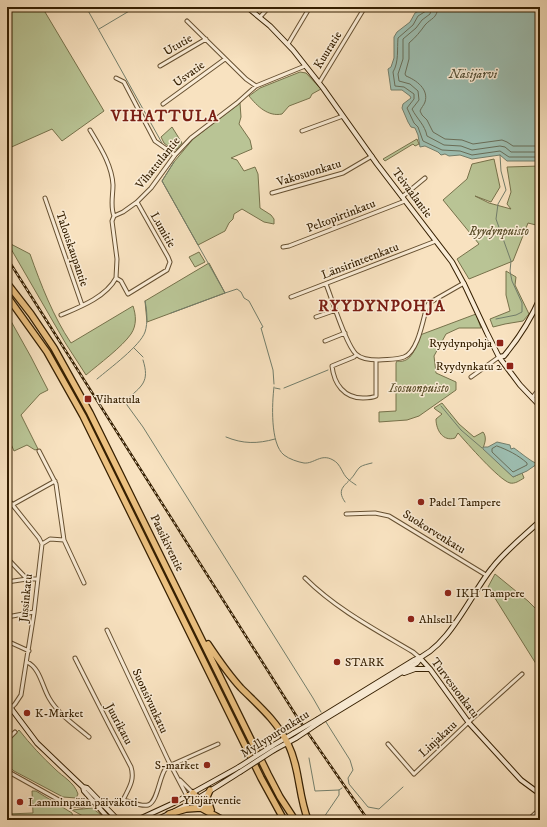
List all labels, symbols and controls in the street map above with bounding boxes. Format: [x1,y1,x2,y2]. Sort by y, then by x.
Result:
street label: Kuuratie [311,28,345,72]
street label: Ututie [161,31,195,59]
street label: Usvatie [170,58,208,90]
water label: Näsijärvi [448,66,499,82]
district label: VIHATTULA [110,106,219,126]
street label: Vihattulantie [132,134,183,193]
street label: Vakosuonkatu [274,156,343,190]
street label: Teivaalantie [388,165,436,221]
street label: Peltopirtinkatu [304,196,378,236]
street label: Talouskaupantie [52,209,92,289]
street label: Lumitie [147,210,179,250]
park label: Ryydynpuisto [468,224,529,239]
street label: Länsirinteenkatu [319,239,401,283]
district label: RYYDYNPOHJA [318,296,446,316]
place label: Ryydynpohja [429,336,493,351]
marker: Ryydynpohja [495,338,505,348]
place label: Ryydynkatu 2 [436,359,502,374]
marker: Ryydynkatu 2 [505,361,515,371]
park label: Isosuonpuisto [388,381,449,396]
place label: Vihattula [95,392,141,407]
marker: Vihattula [83,394,93,404]
place label: Padel Tampere [429,495,501,510]
marker: Padel Tampere [416,497,426,507]
street label: Suokorvenkatu [400,507,468,557]
street label: Paasikiventie [147,512,187,574]
street label: Jussinkatu [16,573,36,624]
place label: IKH Tampere [456,586,525,601]
marker: IKH Tampere [443,588,453,598]
place label: Ahlsell [419,612,453,627]
marker: Ahlsell [406,614,416,624]
place label: STARK [345,655,385,670]
street label: Turvesuonkatu [428,655,483,721]
marker: STARK [332,657,342,667]
street label: Suonsivunkatu [129,666,172,736]
street label: Juurikatu [101,700,136,747]
place label: K-Market [35,706,84,721]
street label: Myllypuronkatu [238,707,312,761]
marker: K-Market [22,708,32,718]
street label: Linjakatu [416,717,460,760]
place label: S-market [155,758,199,773]
marker: S-market [202,760,212,770]
place label: Ylöjärventie [183,793,241,808]
place label: Lamminpään päiväkoti [28,795,137,810]
marker: Ylöjärventie [170,795,180,805]
marker: Lamminpään päiväkoti [15,797,25,807]

